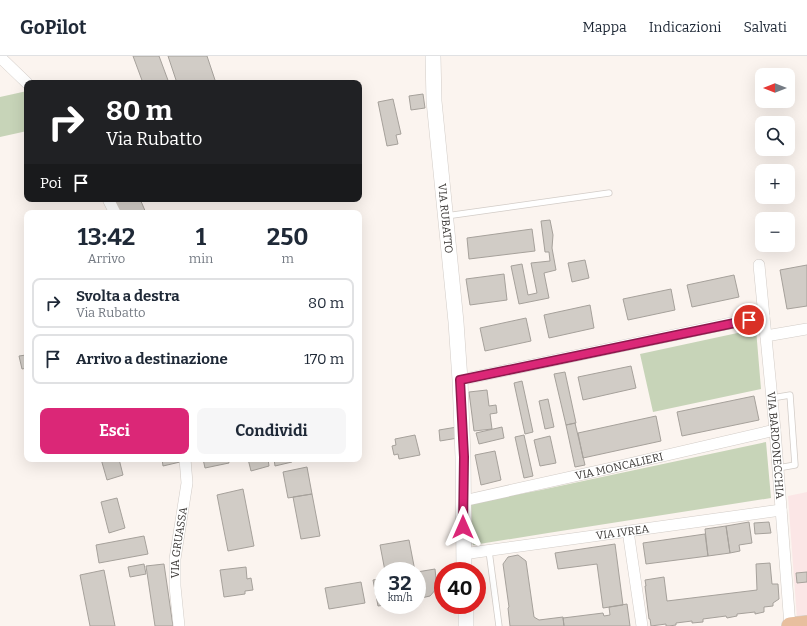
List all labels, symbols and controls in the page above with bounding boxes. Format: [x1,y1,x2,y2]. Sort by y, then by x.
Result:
text: GoPilot [20,16,87,39]
text: Mappa [582,19,627,36]
text: Indicazioni [649,19,721,36]
text: Salvati [743,19,787,36]
north arrow [755,68,795,108]
map controls [755,68,795,252]
text: 80 m [106,94,172,127]
icon: right [40,96,92,148]
button: search [755,116,795,156]
text: Via Rubatto [106,128,202,150]
button: + [755,164,795,204]
icon: arrive [70,172,92,194]
text: Poi [40,174,62,192]
street label: VIA RUBATTO [435,183,455,254]
button: − [755,212,795,252]
text: 13:42 [77,223,135,251]
text: 1 [196,223,206,251]
text: 250 [267,223,309,251]
text: Arrivo [87,251,125,266]
text: min [189,251,213,266]
text: m [281,251,294,266]
text: Svolta a destra [76,287,180,305]
icon: right [42,292,64,314]
text: 80 m [308,294,344,312]
pin [732,303,766,337]
text: Via Rubatto [76,305,146,320]
icon: arrive [738,309,760,331]
icon: arrive [42,348,64,370]
text: Arrivo a destinazione [76,350,228,368]
text: 170 m [304,350,344,368]
street label: VIA BARDONECCHIA [764,391,786,500]
button: Esci [40,408,189,454]
button: Condividi [197,408,346,454]
street label: VIA MONCALIERI [574,450,665,483]
street label: VIA GRUASSA [169,506,190,578]
position arrow [442,506,484,548]
street label: VIA IVREA [595,522,650,543]
speed limit sign: 40 [434,562,486,614]
text: 32 [389,571,411,595]
text: km/h [388,592,412,604]

